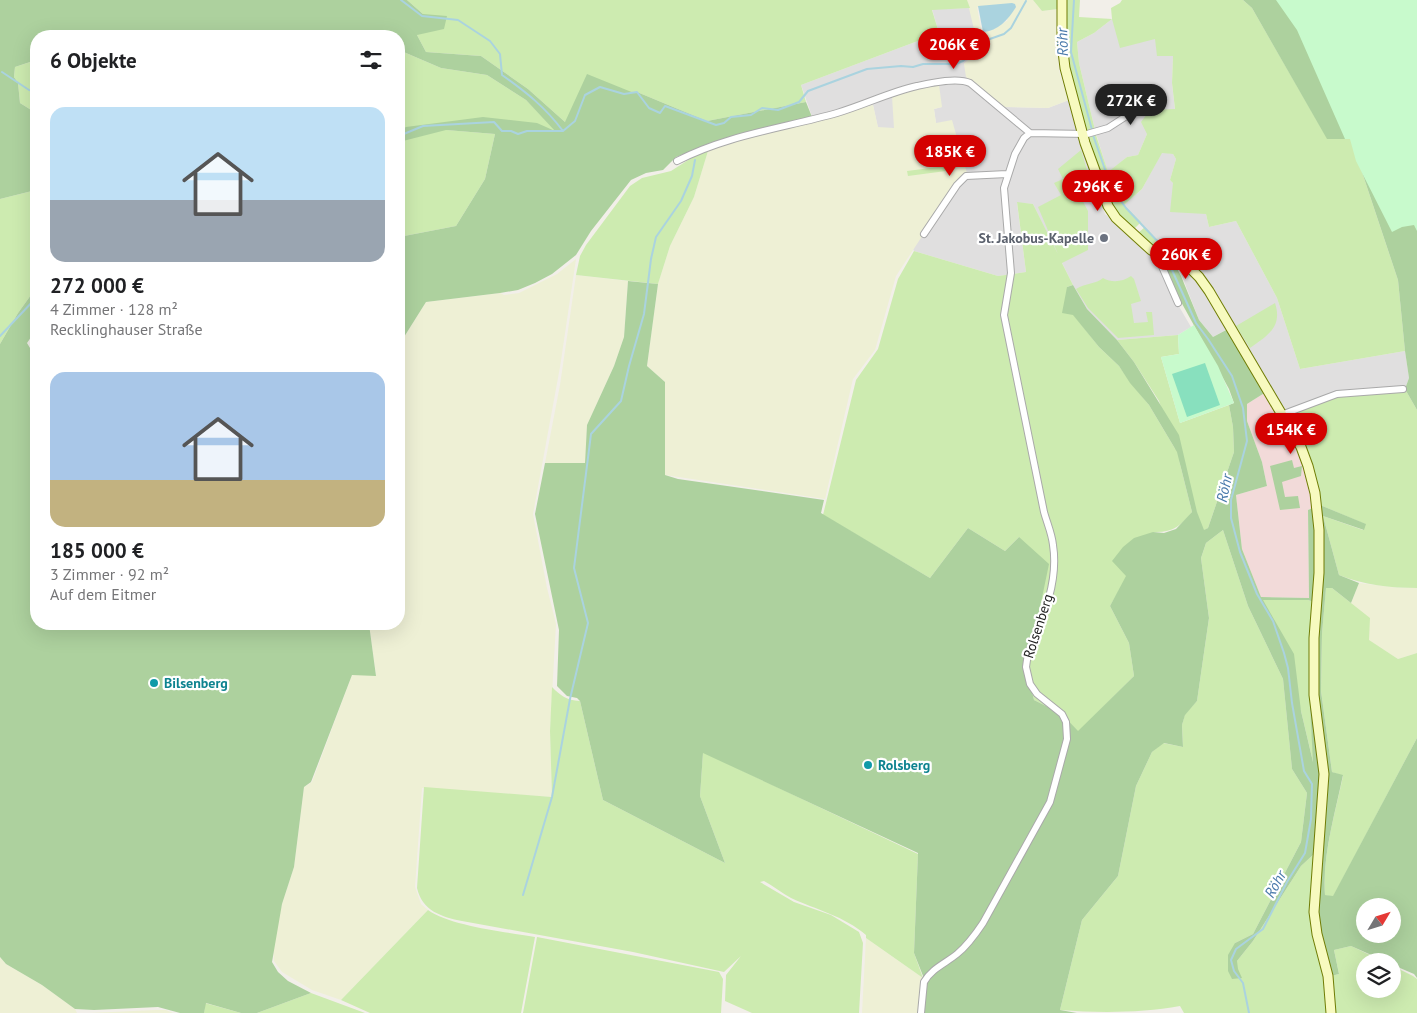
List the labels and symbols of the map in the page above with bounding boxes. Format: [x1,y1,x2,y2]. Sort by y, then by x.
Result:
water label: Röhr [1052,26,1072,56]
pin: 206K € [913,28,995,70]
pin: 272K € [1090,84,1172,126]
pin: 185K € [909,134,991,177]
pin: 296K € [1057,170,1139,212]
place label: St. Jakobus-Kapelle [978,229,1094,247]
marker: St. Jakobus-Kapelle [1098,232,1110,244]
pin: 260K € [1145,238,1227,280]
pin: 154K € [1250,412,1332,455]
water label: Röhr [1212,471,1236,504]
street label: Rolsenberg [1019,591,1057,661]
place label: Bilsenberg [164,674,228,692]
marker: Bilsenberg [148,677,160,689]
place label: Rolsberg [878,756,930,774]
marker: Rolsberg [862,759,874,771]
water label: Röhr [1260,866,1291,901]
north arrow [1356,898,1401,942]

